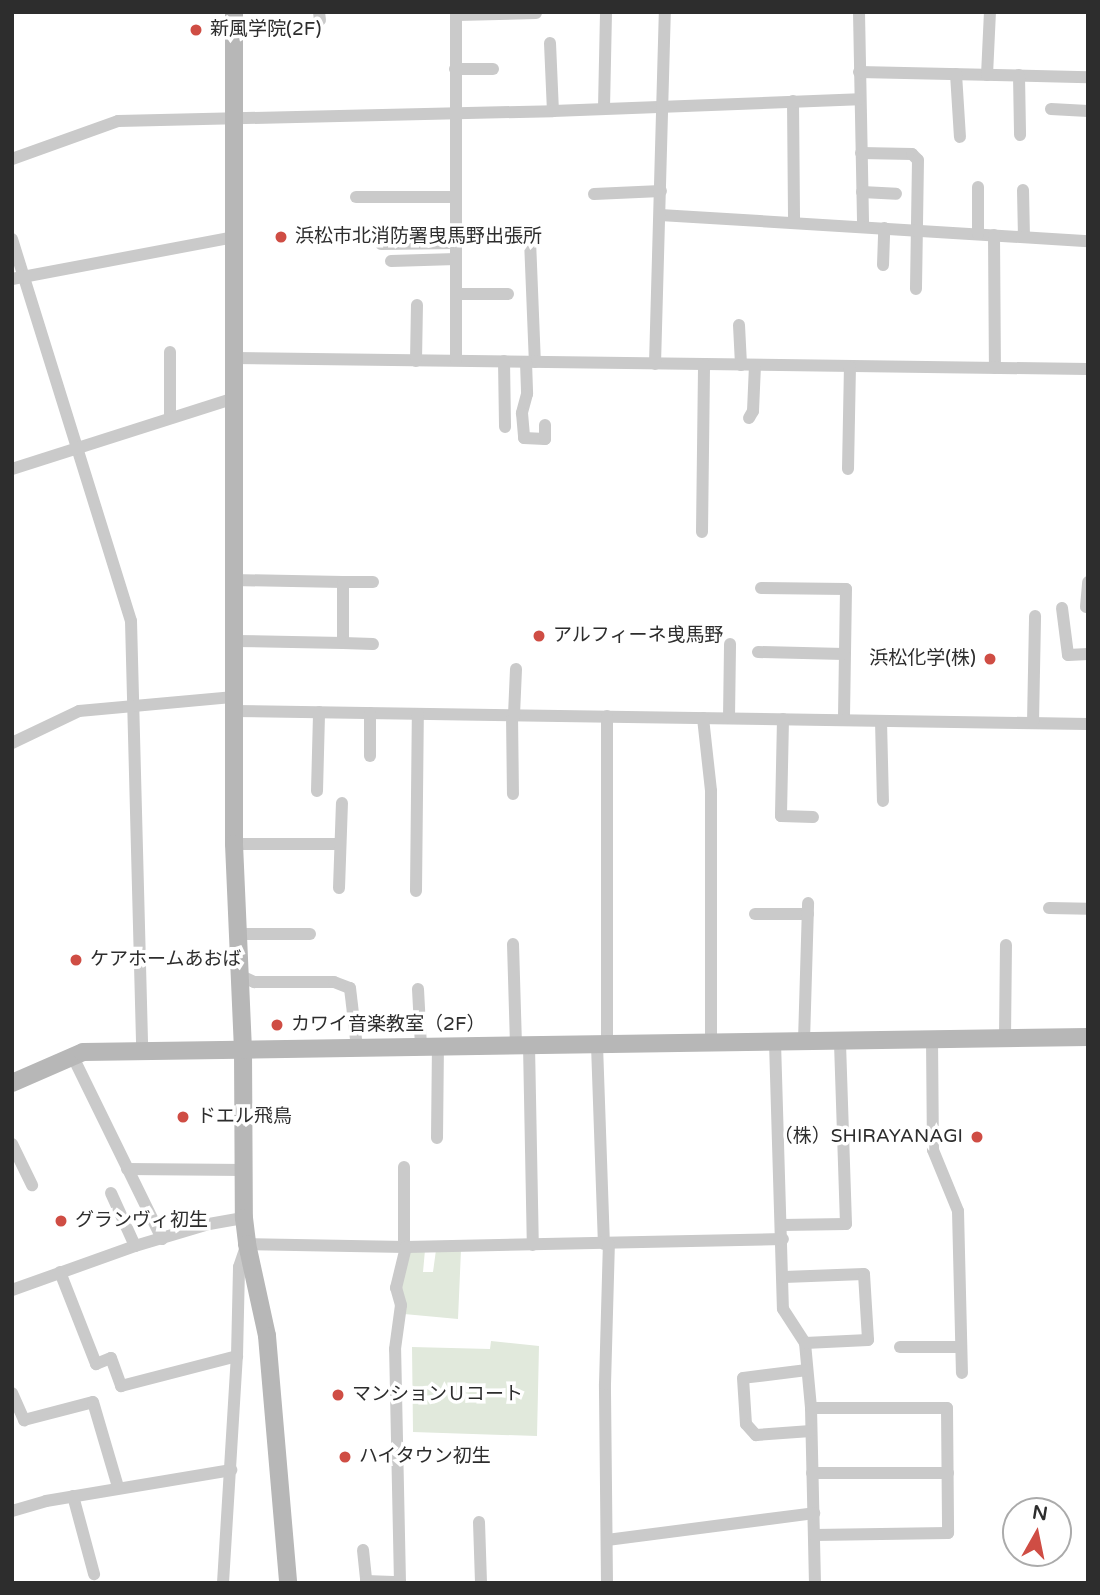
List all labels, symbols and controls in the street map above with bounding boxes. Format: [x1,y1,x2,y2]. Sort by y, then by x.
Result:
place label: 新風学院(2F) [210,19,321,41]
marker: 新風学院(2F) [188,22,204,38]
place label: 浜松市北消防署曳馬野出張所 [295,226,542,248]
marker: 浜松市北消防署曳馬野出張所 [273,229,289,245]
place label: アルフィーネ曵馬野 [553,625,724,647]
marker: アルフィーネ曵馬野 [531,628,547,644]
place label: 浜松化学(株) [869,648,976,670]
marker: 浜松化学(株) [982,651,998,667]
place label: ケアホームあおば [90,949,242,971]
marker: ケアホームあおば [68,952,84,968]
place label: カワイ音楽教室（2F） [291,1014,485,1036]
marker: カワイ音楽教室（2F） [269,1017,285,1033]
place label: ドエル飛鳥 [197,1106,292,1128]
marker: ドエル飛鳥 [175,1109,191,1125]
place label: （株）SHIRAYANAGI [774,1126,963,1148]
marker: （株）SHIRAYANAGI [969,1129,985,1145]
place label: グランヴィ初生 [75,1210,208,1232]
marker: グランヴィ初生 [53,1213,69,1229]
place label: マンションＵコート [352,1384,523,1406]
marker: マンションＵコート [330,1387,346,1403]
place label: ハイタウン初生 [359,1446,492,1468]
marker: ハイタウン初生 [337,1449,353,1465]
north arrow [1002,1497,1072,1567]
text: N [1031,1501,1049,1525]

